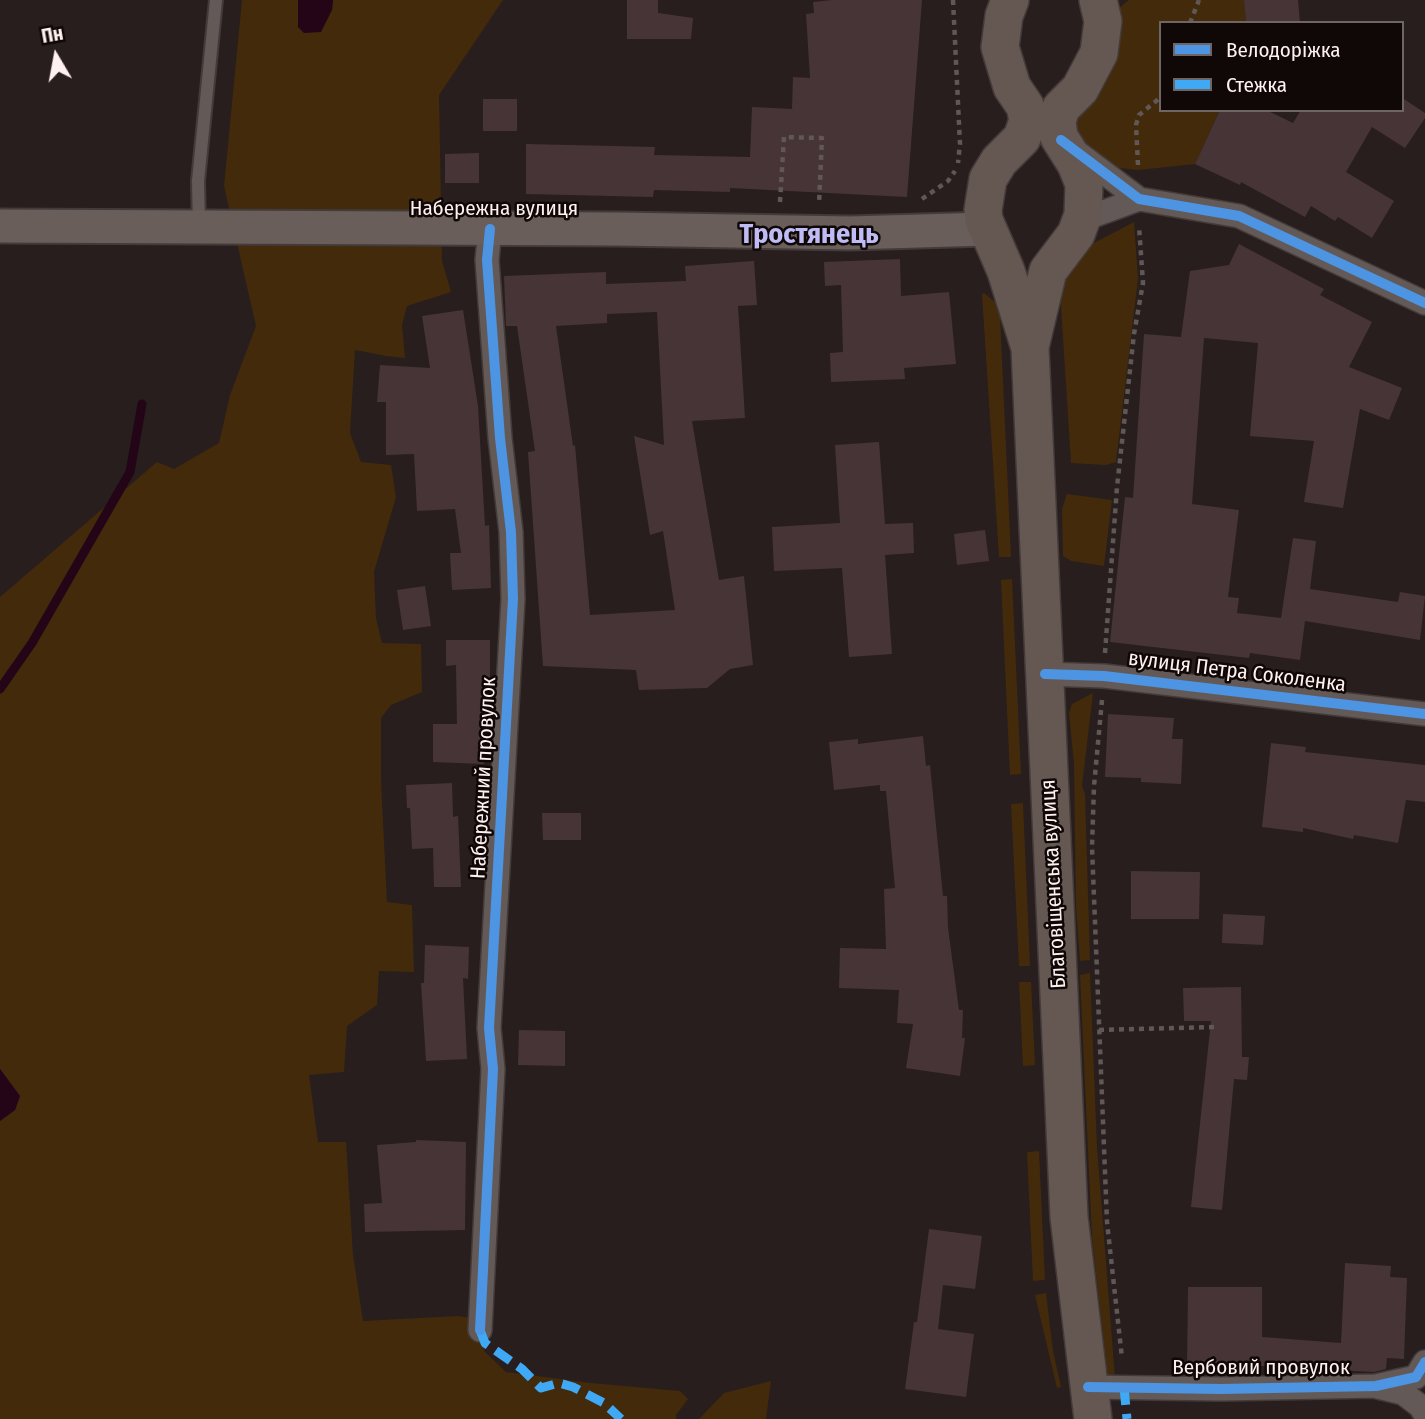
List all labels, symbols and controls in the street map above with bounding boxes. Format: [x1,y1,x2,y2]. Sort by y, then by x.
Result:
north arrow [21,21,91,91]
legend [1159,21,1404,112]
text: Пн [40,22,65,48]
text: Велодоріжка [1226,37,1341,63]
text: Стежка [1226,72,1287,98]
street label: Набережна вулиця [410,196,578,222]
district label: Тростянець [739,218,879,252]
street label: вулиця Петра Соколенка [1127,646,1347,698]
street label: Набережний провулок [466,676,502,880]
street label: Благовіщенська вулиця [1036,779,1072,989]
street label: Вербовий провулок [1172,1355,1350,1381]

